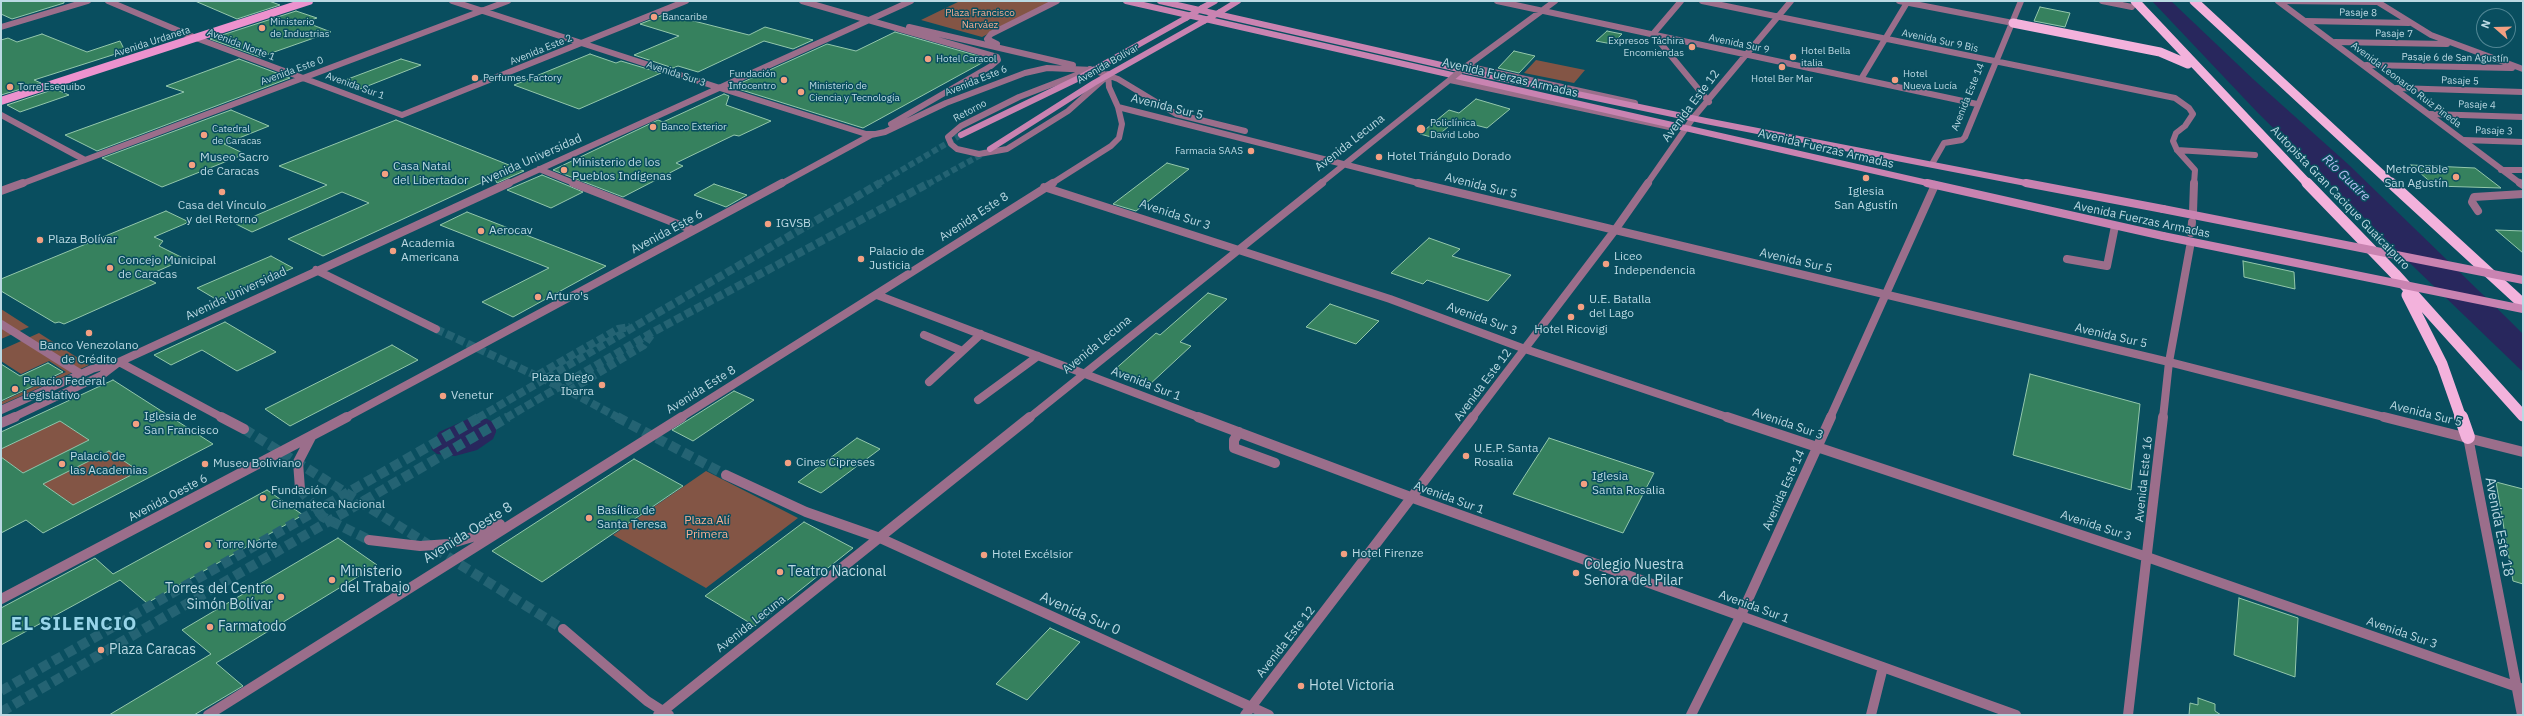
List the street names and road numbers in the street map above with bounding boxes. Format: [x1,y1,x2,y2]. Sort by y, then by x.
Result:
street label: Pasaje 8 [2339,7,2377,19]
street label: Avenida Urdaneta [112,24,192,60]
street label: Avenida Norte 1 [205,27,277,63]
street label: Avenida Sur 9 Bis [1901,27,1979,55]
street label: Pasaje 7 [2375,28,2413,40]
street label: Avenida Este 2 [508,32,574,68]
street label: Avenida Sur 9 [1708,32,1770,56]
street label: Avenida Leonardo Ruiz Pineda [2348,40,2464,130]
street label: Avenida Bolívar [1075,41,1141,87]
street label: Pasaje 6 de San Agustín [2401,51,2509,65]
street label: Avenida Este 0 [259,54,325,88]
street label: Avenida Fuerzas Armadas [1441,55,1579,101]
street label: Avenida Sur 3 [645,59,707,89]
street label: Avenida Este 14 [1949,61,1987,133]
street label: Avenida Este 6 [943,63,1009,99]
street label: Avenida Este 12 [1659,67,1723,145]
street label: Avenida Sur 1 [324,70,386,102]
street label: Pasaje 5 [2441,74,2479,88]
street label: Avenida Sur 5 [1129,91,1205,123]
street label: Retorno [951,97,989,125]
street label: Pasaje 4 [2458,98,2496,112]
street label: Avenida Lecuna [1312,111,1388,175]
street label: Autopista Gran Cacique Guaicaipuro [2267,123,2413,273]
street label: Pasaje 3 [2475,124,2513,138]
street label: Avenida Fuerzas Armadas [1757,126,1895,172]
street label: Avenida Universidad [478,131,584,189]
street label: Avenida Sur 5 [1443,170,1519,202]
street label: Avenida Este 8 [937,189,1011,245]
street label: Avenida Sur 3 [1138,197,1212,233]
street label: Avenida Fuerzas Armadas [2073,199,2211,241]
street label: Avenida Este 6 [629,207,705,257]
street label: Avenida Sur 5 [1758,246,1834,276]
street label: Avenida Universidad [183,264,289,324]
street label: Avenida Sur 3 [1445,300,1519,338]
street label: Avenida Lecuna [1060,313,1134,377]
street label: Avenida Sur 5 [2073,321,2149,351]
street label: Avenida Este 12 [1451,346,1515,424]
street label: Avenida Este 8 [664,363,738,417]
street label: Avenida Sur 1 [1109,364,1183,404]
street label: Avenida Sur 5 [2388,398,2464,430]
street label: Avenida Sur 3 [1751,405,1825,443]
street label: Avenida Este 16 [2132,435,2156,523]
street label: Avenida Este 14 [1760,448,1808,532]
street label: Avenida Oeste 6 [126,471,210,525]
street label: Avenida Este 18 [2481,476,2517,578]
street label: Avenida Sur 1 [1412,479,1486,517]
street label: Avenida Oeste 8 [420,499,516,567]
street label: Avenida Sur 3 [2059,508,2133,544]
street label: Avenida Sur 1 [1717,588,1791,626]
street label: Avenida Sur 0 [1037,589,1123,639]
street label: Avenida Lecuna [713,592,789,656]
street label: Avenida Este 12 [1254,603,1318,681]
street label: Avenida Sur 3 [2365,614,2439,652]

